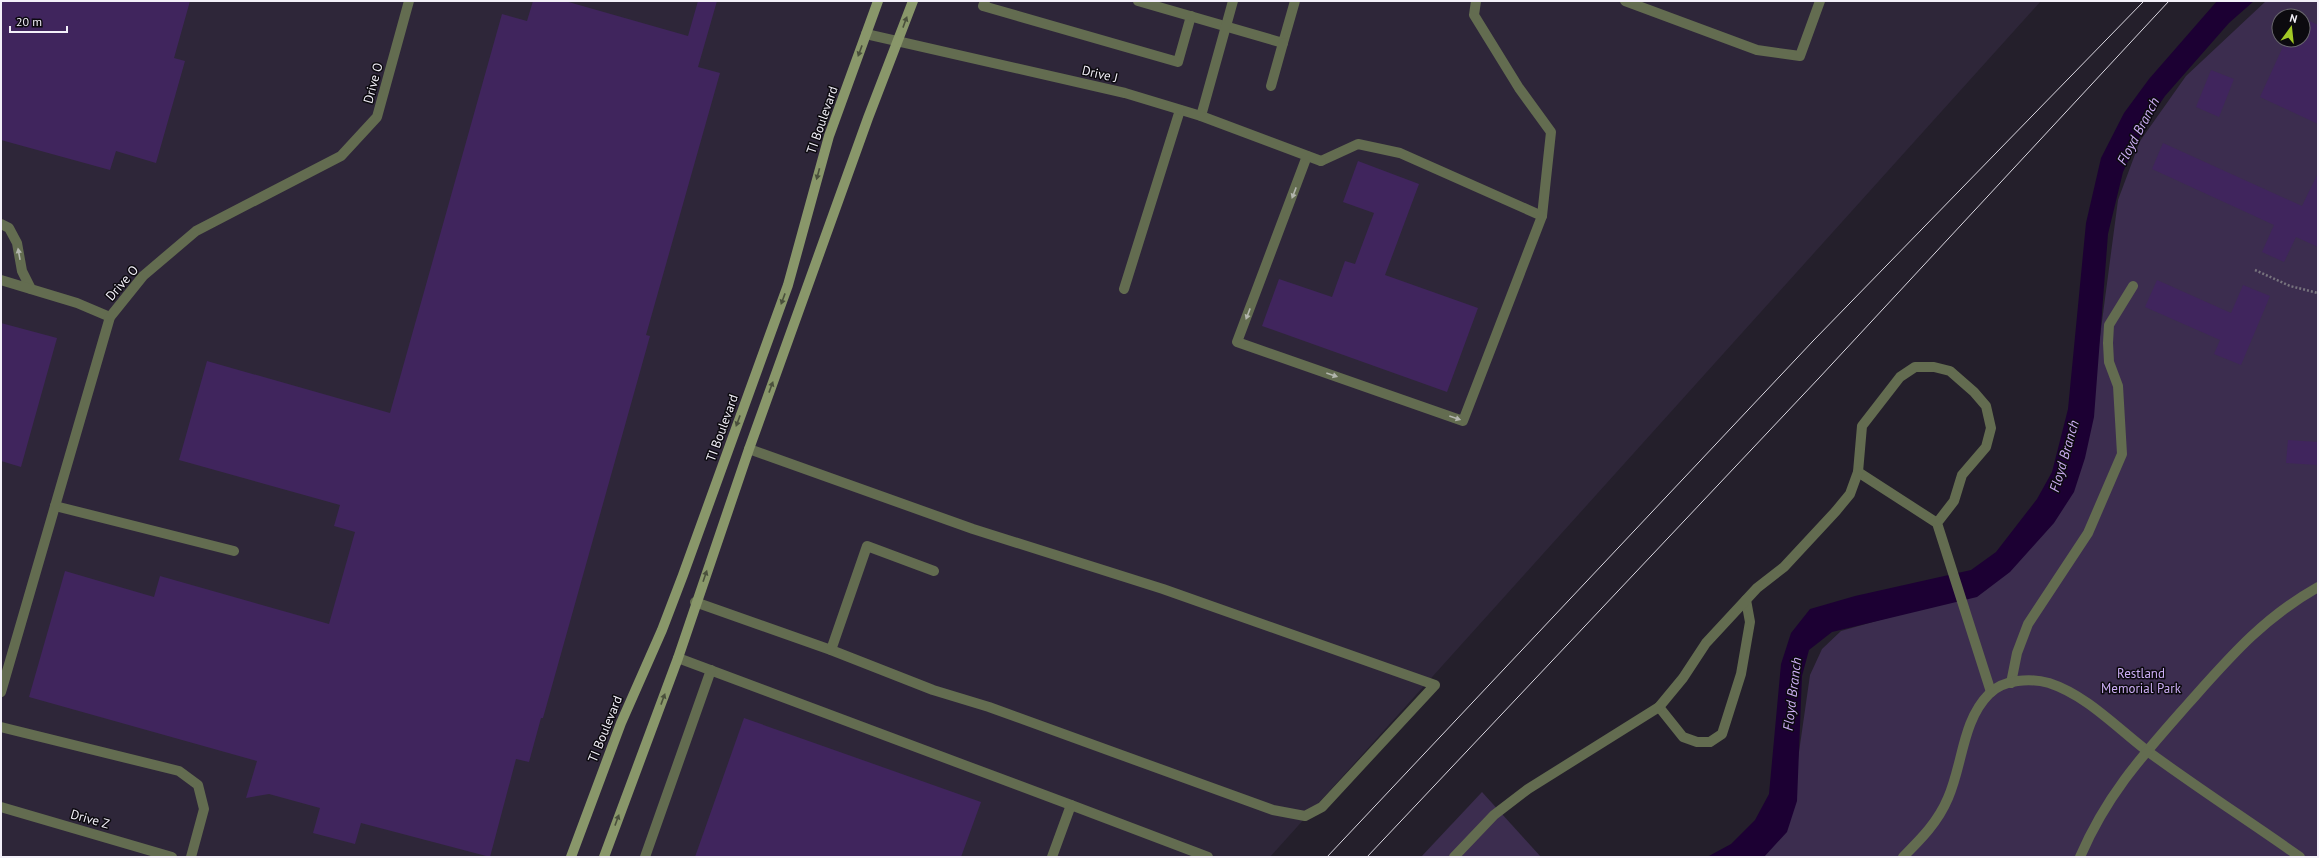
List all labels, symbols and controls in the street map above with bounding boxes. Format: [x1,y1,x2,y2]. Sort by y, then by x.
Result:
scale bar [10,8,67,34]
north arrow [2271,8,2311,48]
text: N [2288,11,2299,26]
text: 20 m [16,14,42,29]
one-way arrow [903,15,909,27]
one-way arrow [857,45,863,57]
street label: Drive O [359,61,387,105]
street label: Drive J [1080,62,1120,86]
street label: TI Boulevard [803,84,841,156]
water label: Floyd Branch [2113,94,2163,168]
one-way arrow [815,168,821,180]
one-way arrow [1290,187,1296,199]
one-way arrow [15,248,21,260]
street label: Drive O [102,262,142,304]
one-way arrow [779,293,785,305]
one-way arrow [1244,309,1250,321]
one-way arrow [1326,373,1338,379]
one-way arrow [769,381,775,393]
street label: TI Boulevard [702,392,742,464]
one-way arrow [735,415,741,427]
one-way arrow [1449,415,1461,421]
water label: Floyd Branch [2045,418,2083,494]
one-way arrow [702,569,708,581]
water label: Floyd Branch [1779,656,1805,732]
park label: Restland Memorial Park [2101,665,2182,697]
one-way arrow [660,692,666,704]
street label: TI Boulevard [584,693,626,765]
street label: Drive Z [69,805,111,833]
one-way arrow [615,814,621,826]

